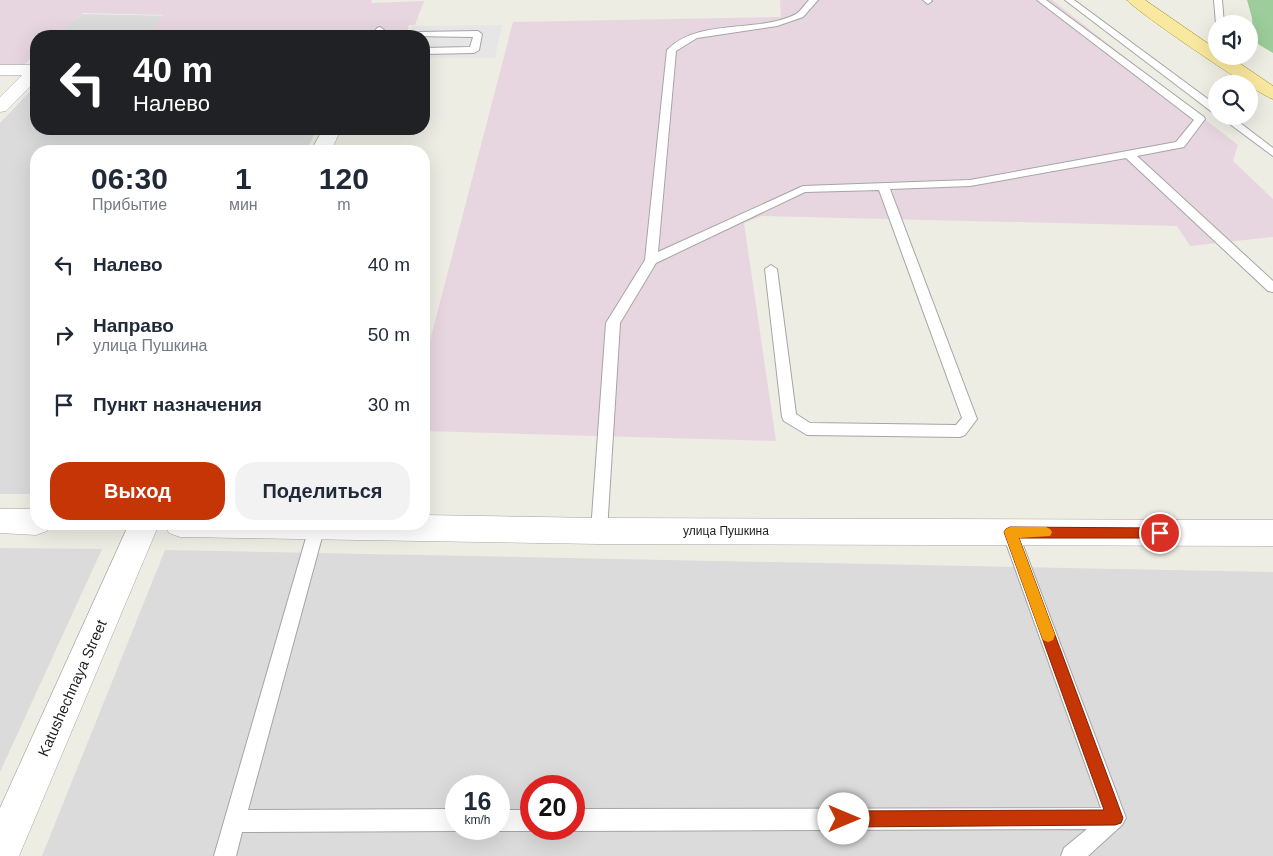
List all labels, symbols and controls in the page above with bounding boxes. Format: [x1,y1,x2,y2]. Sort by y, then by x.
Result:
map controls [1208,15,1258,125]
button: sound [1208,15,1258,65]
icon: left [50,50,115,115]
text: 40 m [133,50,213,89]
button: search [1208,75,1258,125]
text: Налево [133,91,210,116]
text: 06:30 [91,162,168,195]
text: 1 [235,162,252,195]
text: 120 [319,162,369,195]
text: Прибытие [92,196,167,213]
text: мин [229,196,258,213]
text: m [337,196,350,213]
icon: left [50,251,78,279]
text: Налево [93,254,163,275]
text: 40 m [368,254,410,275]
text: Направо [93,315,174,336]
icon: right [50,321,78,349]
text: 50 m [368,324,410,345]
text: улица Пушкина [93,337,207,354]
icon: arrive [50,391,78,419]
text: Пункт назначения [93,394,262,415]
text: 30 m [368,394,410,415]
button: Выход [50,462,225,520]
button: Поделиться [235,462,410,520]
pin [1139,512,1181,554]
icon: arrive [1146,519,1174,547]
street label: улица Пушкина [683,524,769,538]
street label: Katushechnaya Street [34,616,110,759]
speed limit sign: 20 [520,775,585,840]
text: 16 [464,787,491,815]
position arrow [817,792,869,844]
text: km/h [464,813,491,827]

